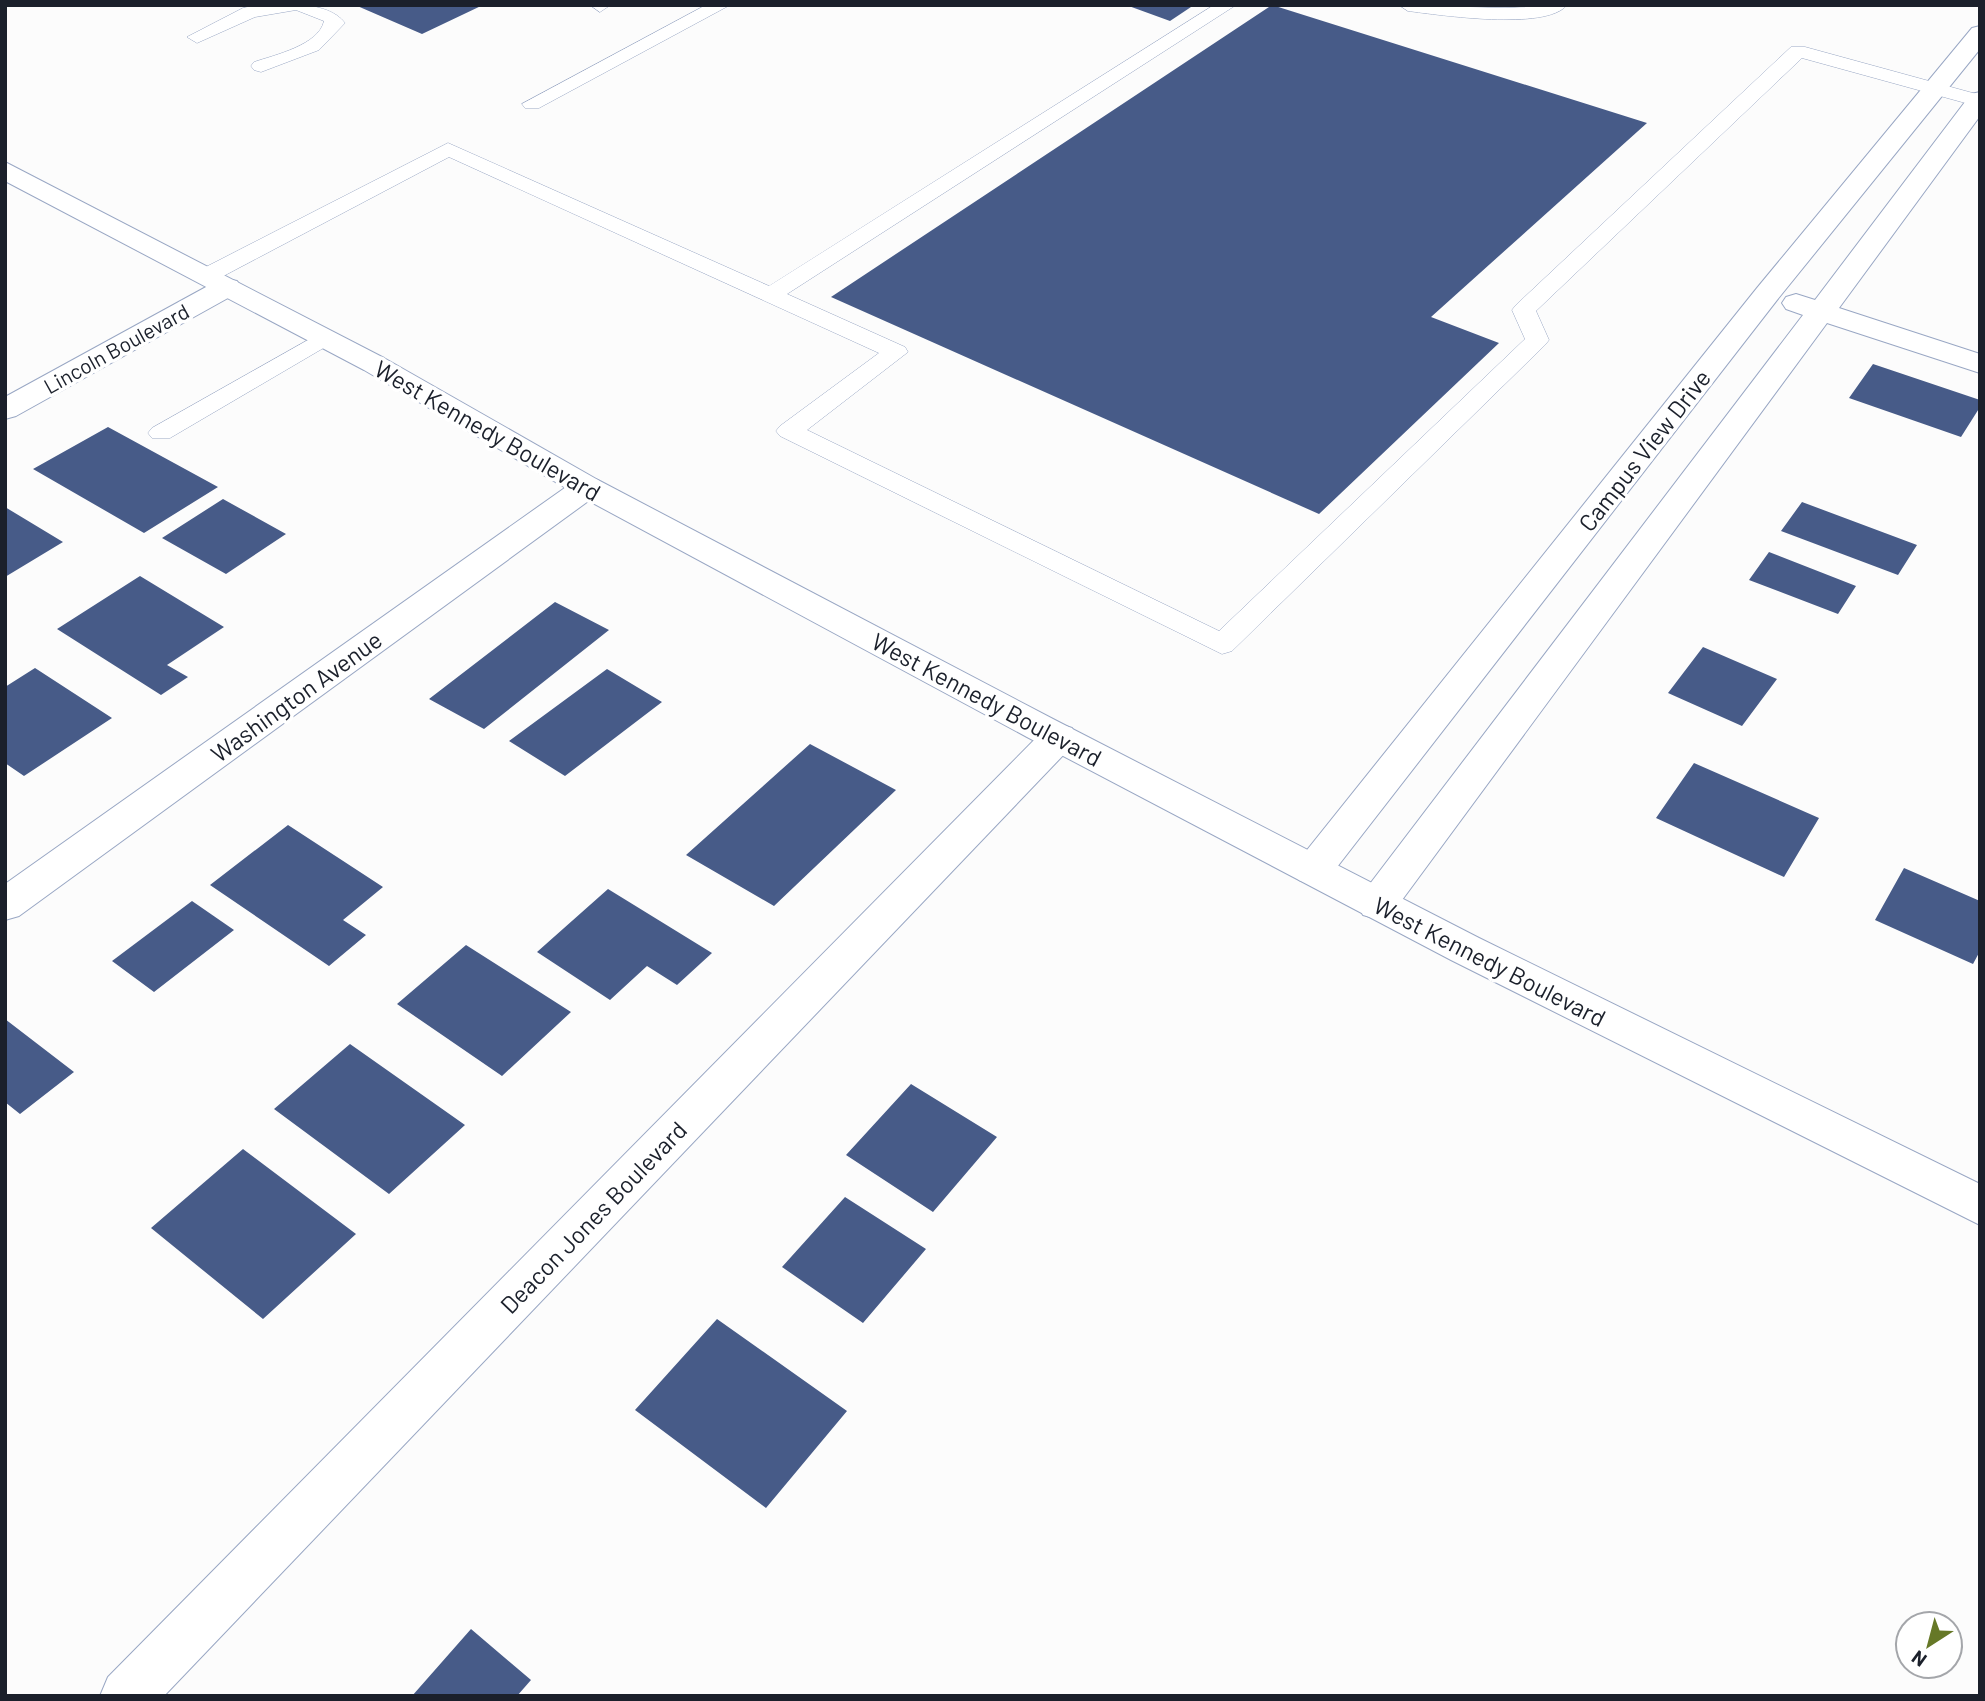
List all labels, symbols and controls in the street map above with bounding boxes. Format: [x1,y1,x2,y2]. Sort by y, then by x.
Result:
street label: Lincoln Boulevard [39,298,193,398]
street label: West Kennedy Boulevard [370,353,606,507]
street label: Campus View Drive [1572,363,1716,537]
street label: Washington Avenue [205,624,387,768]
street label: West Kennedy Boulevard [867,626,1107,772]
street label: West Kennedy Boulevard [1369,890,1611,1032]
street label: Deacon Jones Boulevard [494,1115,692,1319]
north arrow [1894,1610,1964,1680]
text: N [1907,1646,1931,1672]

